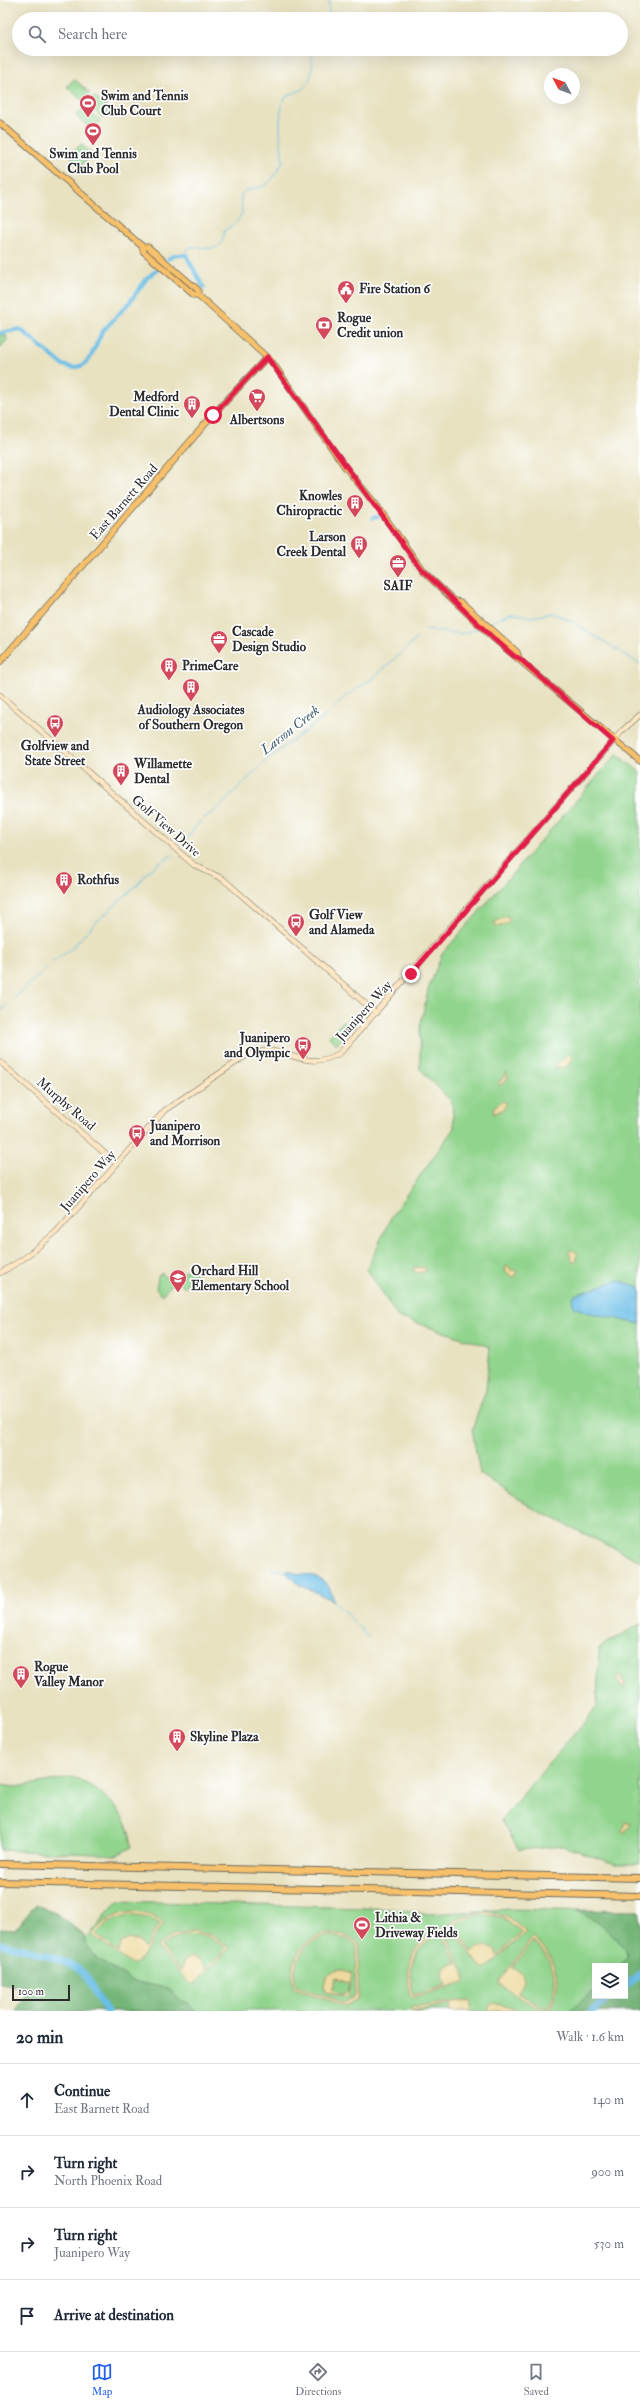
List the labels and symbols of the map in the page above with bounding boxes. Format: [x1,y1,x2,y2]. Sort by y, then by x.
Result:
north arrow [544,68,580,104]
place label: Swim and Tennis Club Court [101,88,189,119]
sports icon: Swim and Tennis Club Court [78,93,98,118]
sports icon: Swim and Tennis Club Pool [83,121,103,146]
place label: Swim and Tennis Club Pool [49,146,137,177]
public building icon: Fire Station 6 [336,279,356,304]
place label: Fire Station 6 [359,281,432,297]
place label: Rogue Credit union [337,310,403,341]
bank icon: Rogue Credit union [314,315,334,340]
supermarket icon: Albertsons [247,387,267,412]
place label: Medford Dental Clinic [109,389,180,420]
building icon: Medford Dental Clinic [182,394,202,419]
route start [204,406,222,424]
place label: Albertsons [229,412,285,428]
street label: East Barnett Road [87,460,162,543]
place label: Knowles Chiropractic [276,488,343,520]
building icon: Knowles Chiropractic [345,493,365,518]
place label: Larson Creek Dental [276,529,347,560]
building icon: Larson Creek Dental [349,534,369,559]
office icon: SAIF [388,553,408,578]
place label: SAIF [384,578,413,594]
place label: Cascade Design Studio [232,624,307,656]
office icon: Cascade Design Studio [209,629,229,654]
building icon: PrimeCare [159,656,179,681]
place label: PrimeCare [182,658,239,674]
building icon: Audiology Associates of Southern Oregon [181,677,201,702]
place label: Audiology Associates of Southern Oregon [137,702,245,734]
water label: Larson Creek [256,702,323,759]
bus stop icon: Golfview and State Street [45,713,65,738]
place label: Golfview and State Street [21,738,90,769]
place label: Willamette Dental [133,756,193,787]
building icon: Willamette Dental [111,761,131,786]
street label: Golf View Drive [128,792,204,861]
building icon: Rothfus [54,870,74,895]
place label: Rothfus [77,872,119,888]
place label: Golf View and Alameda [309,907,375,938]
bus stop icon: Golf View and Alameda [286,912,306,937]
route end [402,965,420,983]
street label: Juanipero Way [332,977,396,1046]
place label: Juanipero and Olympic [224,1030,291,1062]
bus stop icon: Juanipero and Olympic [293,1035,313,1060]
street label: Murphy Road [33,1074,99,1135]
place label: Juanipero and Morrison [149,1118,221,1149]
bus stop icon: Juanipero and Morrison [127,1123,147,1148]
street label: Juanipero Way [56,1147,120,1216]
place label: Orchard Hill Elementary School [191,1263,290,1295]
school or university icon: Orchard Hill Elementary School [168,1268,188,1293]
place label: Rogue Valley Manor [33,1659,105,1691]
building icon: Rogue Valley Manor [11,1664,31,1689]
building icon: Skyline Plaza [167,1727,187,1752]
place label: Skyline Plaza [190,1729,259,1746]
place label: Lithia & Driveway Fields [375,1910,458,1942]
sports icon: Lithia & Driveway Fields [352,1915,372,1940]
scale bar [12,1983,70,2002]

